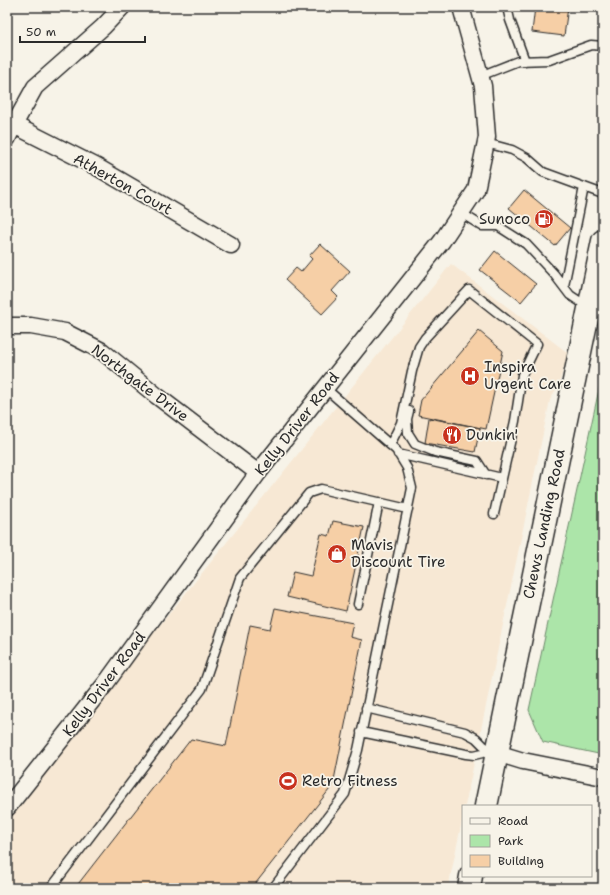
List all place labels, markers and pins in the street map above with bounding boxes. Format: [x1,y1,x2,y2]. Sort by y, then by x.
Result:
fuel station icon: Sunoco [533,208,555,230]
place label: Sunoco [479,209,530,229]
place label: Inspira Urgent Care [484,357,571,394]
hospital icon: Inspira Urgent Care [459,365,481,387]
restaurant icon: Dunkin' [441,424,463,446]
place label: Dunkin' [466,425,518,445]
place label: Mavis Discount Tire [351,535,445,572]
shop icon: Mavis Discount Tire [326,543,348,565]
sports icon: Retro Fitness [277,770,299,792]
place label: Retro Fitness [302,771,398,791]

